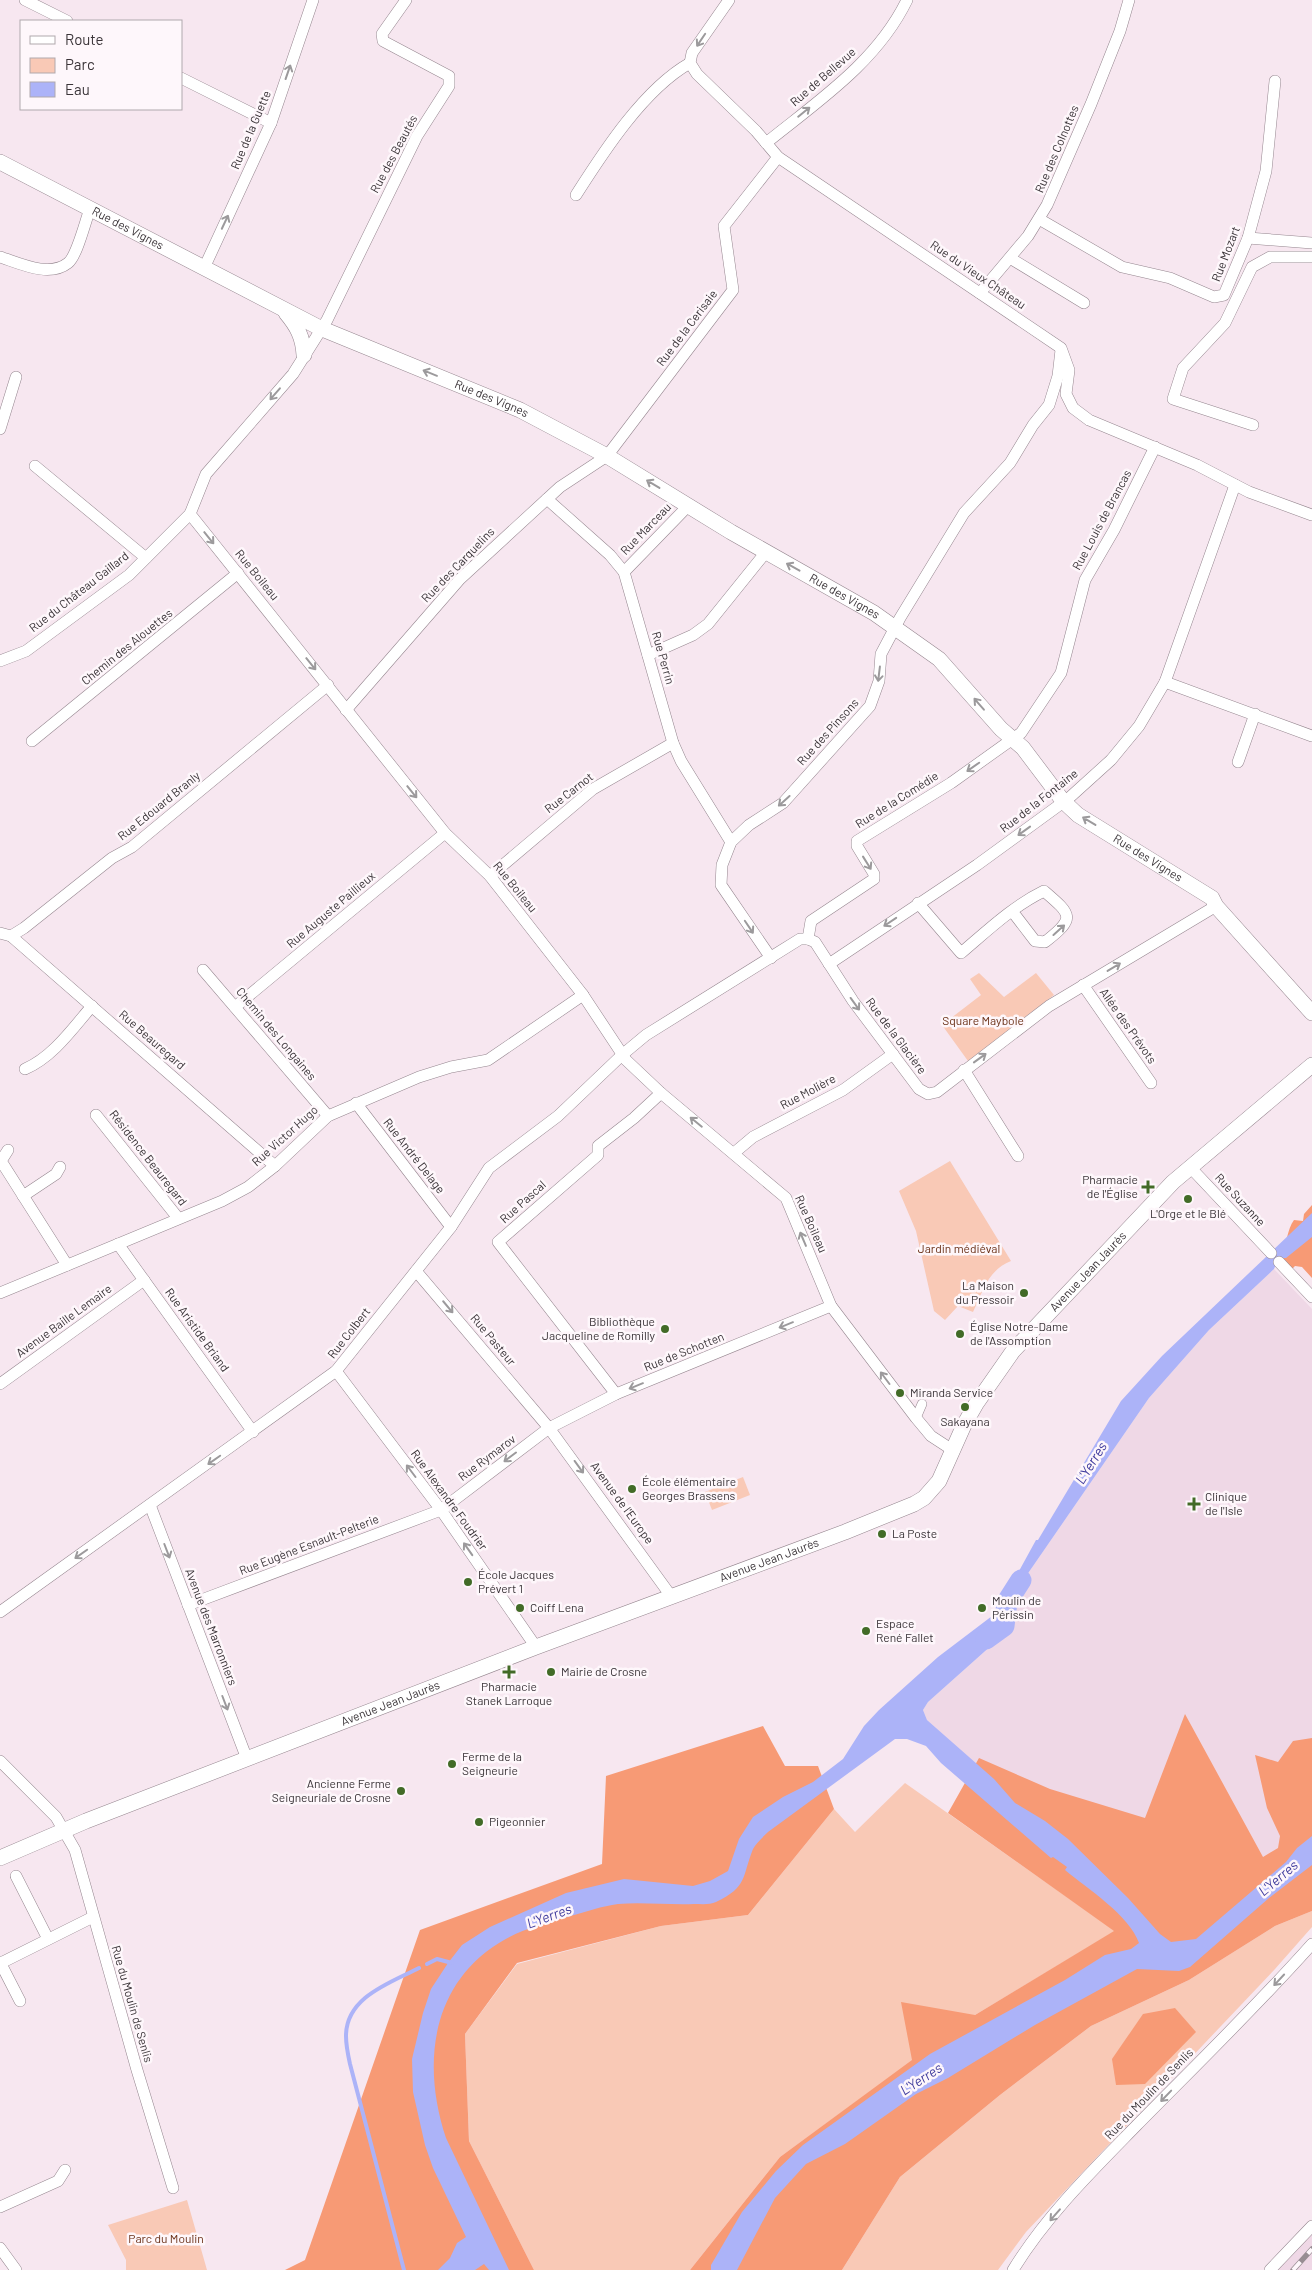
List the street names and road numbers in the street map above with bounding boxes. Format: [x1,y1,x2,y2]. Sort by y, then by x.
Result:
street label: Rue de Bellevue [787,44,858,108]
street label: Rue de la Guette [227,88,273,171]
street label: Rue des Colnottes [1031,103,1081,194]
street label: Rue des Beautés [367,112,420,195]
street label: Rue des Vignes [90,203,167,252]
street label: Rue Mozart [1208,224,1242,283]
street label: Rue du Vieux Château [928,237,1029,311]
street label: Rue de la Cerisaie [653,287,719,368]
street label: Rue des Vignes [453,376,532,419]
street label: Rue Louis de Brancas [1069,467,1134,572]
street label: Rue Marceau [617,499,673,557]
street label: Rue des Carquelins [418,524,497,605]
street label: Rue Boileau [233,546,283,603]
street label: Rue du Château Gaillard [26,548,131,634]
street label: Rue des Vignes [807,570,883,621]
street label: Chemin des Alouettes [78,605,175,687]
street label: Rue Perrin [650,630,678,686]
street label: Rue des Pinsons [794,695,861,768]
street label: Rue de la Fontaine [997,765,1080,835]
street label: Rue Edouard Branly [115,768,203,843]
street label: Rue de la Comédie [852,768,941,830]
street label: Rue Carnot [541,769,595,815]
street label: Rue des Vignes [1111,831,1186,884]
street label: Rue Boileau [491,858,541,915]
street label: Rue Auguste Paillieux [283,868,378,950]
street label: Chemin des Longaines [234,984,320,1083]
street label: Allée des Prévots [1098,985,1160,1066]
street label: Rue de la Glacière [864,994,930,1076]
street label: Rue Beauregard [117,1007,189,1072]
street label: Rue Molière [777,1071,838,1112]
street label: Rue Victor Hugo [249,1102,320,1168]
street label: Résidence Beauregard [107,1107,190,1208]
street label: Rue André Delage [381,1115,448,1196]
street label: Rue Suzanne [1213,1170,1269,1228]
street label: Rue Pascal [497,1177,548,1225]
street label: Rue Boileau [793,1193,831,1254]
street label: Avenue Jean Jaurès [1046,1228,1129,1314]
street label: Avenue Baille Lemaire [13,1281,114,1360]
street label: Rue Aristide Briand [163,1285,233,1374]
street label: Rue Colbert [324,1304,372,1361]
street label: Rue Pasteur [468,1311,520,1368]
street label: Rue de Schotten [641,1329,726,1374]
street label: Rue Rymarov [455,1431,518,1483]
street label: Rue Alexandre Foudrier [409,1446,491,1553]
street label: Avenue de l'Europe [588,1459,657,1546]
street label: Rue Eugène Esnault-Pelterie [237,1511,380,1577]
street label: Avenue Jean Jaurès [717,1534,821,1584]
street label: Avenue des Marronniers [183,1566,241,1687]
street label: Avenue Jean Jaurès [339,1677,442,1728]
street label: Rue du Moulin de Senlis [110,1944,156,2064]
street label: Rue du Moulin de Senlis [1101,2045,1196,2142]

